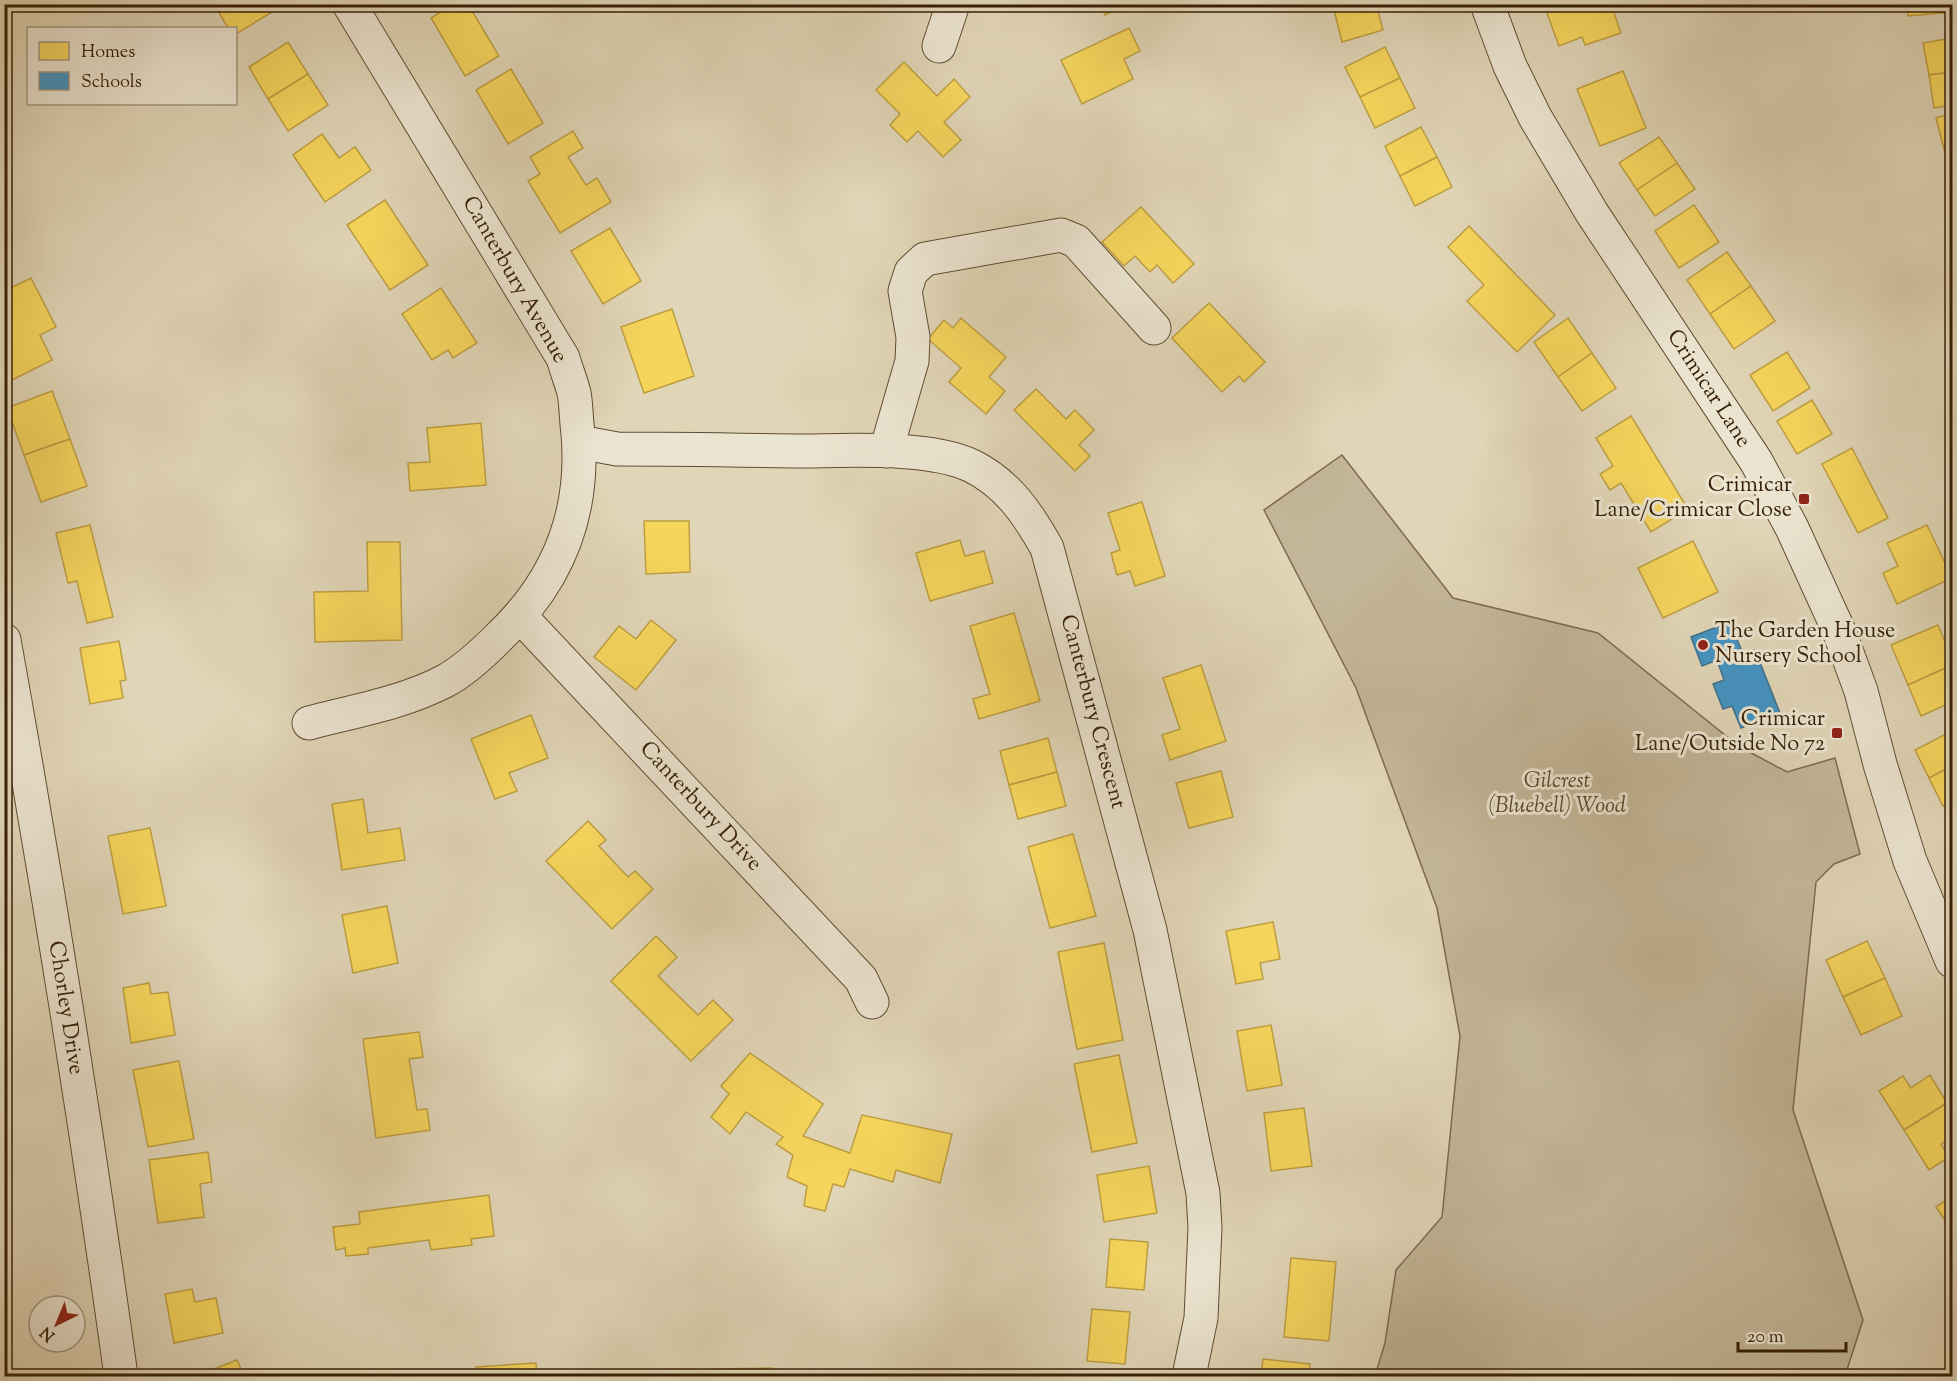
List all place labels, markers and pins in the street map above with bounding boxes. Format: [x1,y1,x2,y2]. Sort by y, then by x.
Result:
place label: Crimicar Lane/Crimicar Close [1594,470,1792,527]
marker: Crimicar Lane/Crimicar Close [1797,492,1811,506]
place label: The Garden House Nursery School [1715,616,1895,673]
marker: The Garden House Nursery School [1696,638,1710,652]
place label: Crimicar Lane/Outside No 72 [1635,704,1825,761]
marker: Crimicar Lane/Outside No 72 [1830,726,1844,740]

